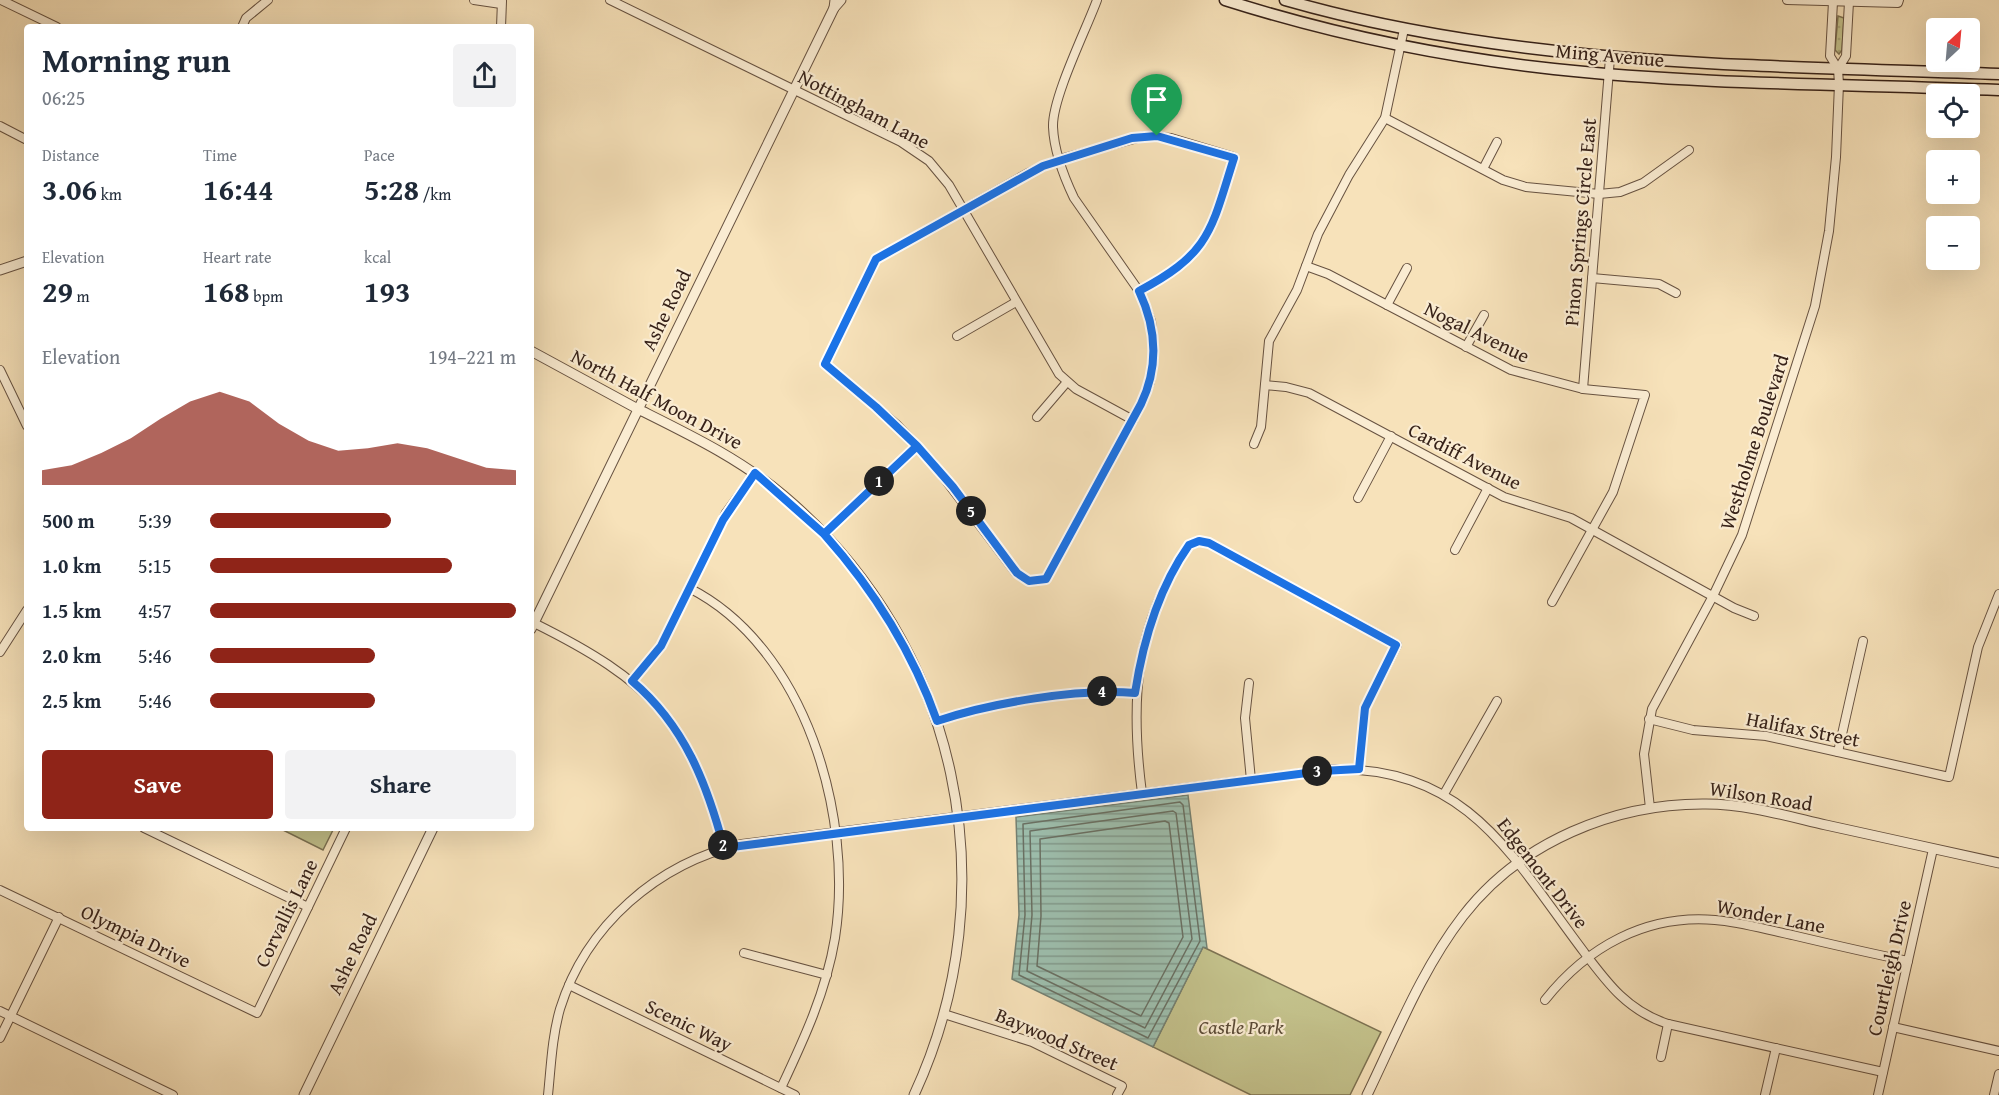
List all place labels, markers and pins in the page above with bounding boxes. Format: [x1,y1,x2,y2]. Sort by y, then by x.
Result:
pin [1131,74,1182,136]
pin: 1 [864,466,894,496]
pin: 5 [956,496,986,526]
pin: 4 [1087,676,1117,706]
pin: 3 [1302,756,1332,786]
pin: 2 [708,830,738,860]

